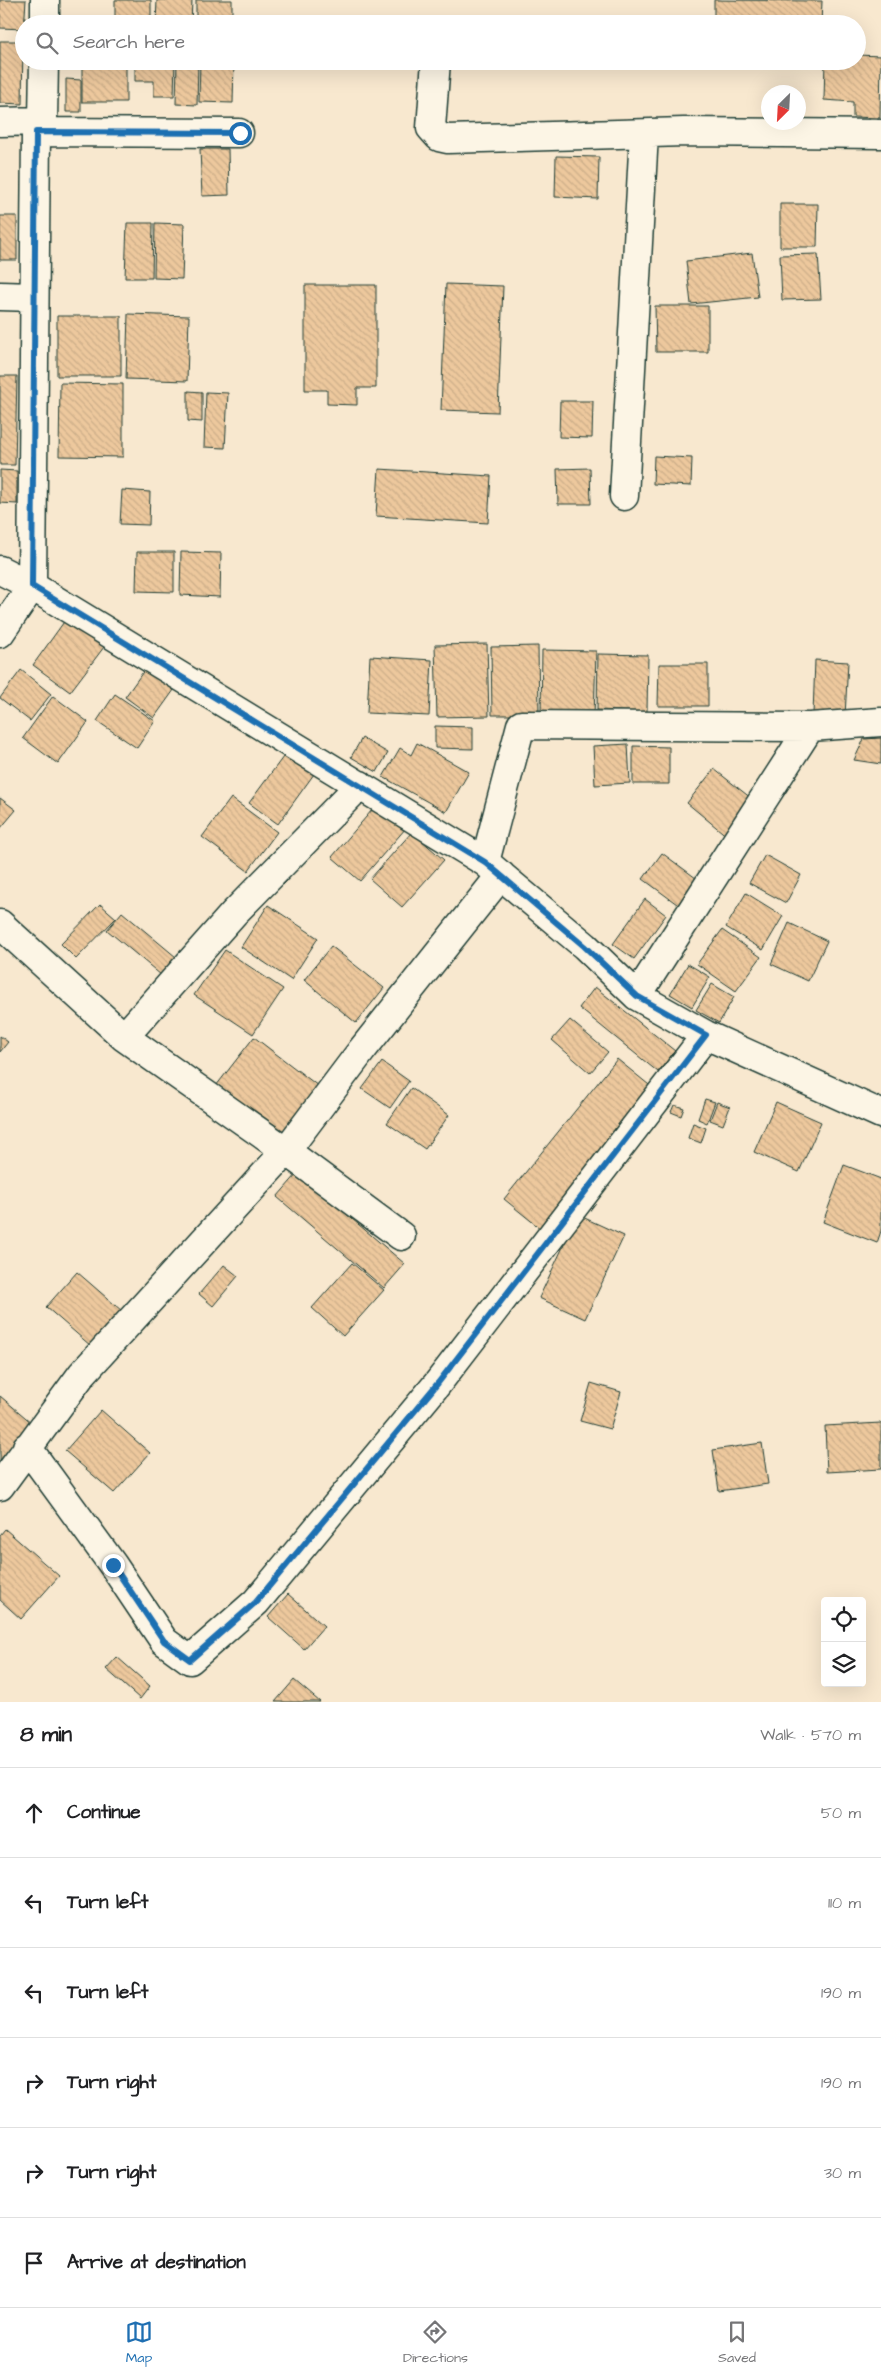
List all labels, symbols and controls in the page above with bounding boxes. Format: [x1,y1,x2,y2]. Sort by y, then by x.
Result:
search box [15,15,866,70]
icon: search [33,29,61,57]
text: Search here [73,29,185,56]
north arrow [761,85,806,130]
route start [229,122,252,145]
route end [102,1554,125,1577]
map controls [821,1597,866,1687]
button: locate [821,1597,866,1642]
button: layers [821,1642,866,1687]
text: 8 min [20,1720,72,1749]
text: Walk · 570 m [760,1724,861,1746]
icon: ahead [20,1799,48,1827]
text: Continue [67,1799,141,1826]
text: 50 m [821,1802,861,1824]
icon: left [20,1889,48,1917]
text: Turn left [67,1889,148,1916]
text: 110 m [828,1892,861,1914]
icon: left [20,1979,48,2007]
text: Turn left [67,1979,148,2006]
text: 190 m [821,1982,861,2004]
icon: right [20,2069,48,2097]
text: Turn right [67,2069,156,2096]
text: 190 m [821,2072,861,2094]
icon: right [20,2159,48,2187]
text: Turn right [67,2159,156,2186]
text: 30 m [824,2162,861,2184]
icon: arrive [20,2249,48,2277]
text: Arrive at destination [67,2249,246,2276]
tab: Map [125,2318,153,2368]
tab: Directions [403,2318,468,2368]
tab: Saved [718,2318,756,2368]

